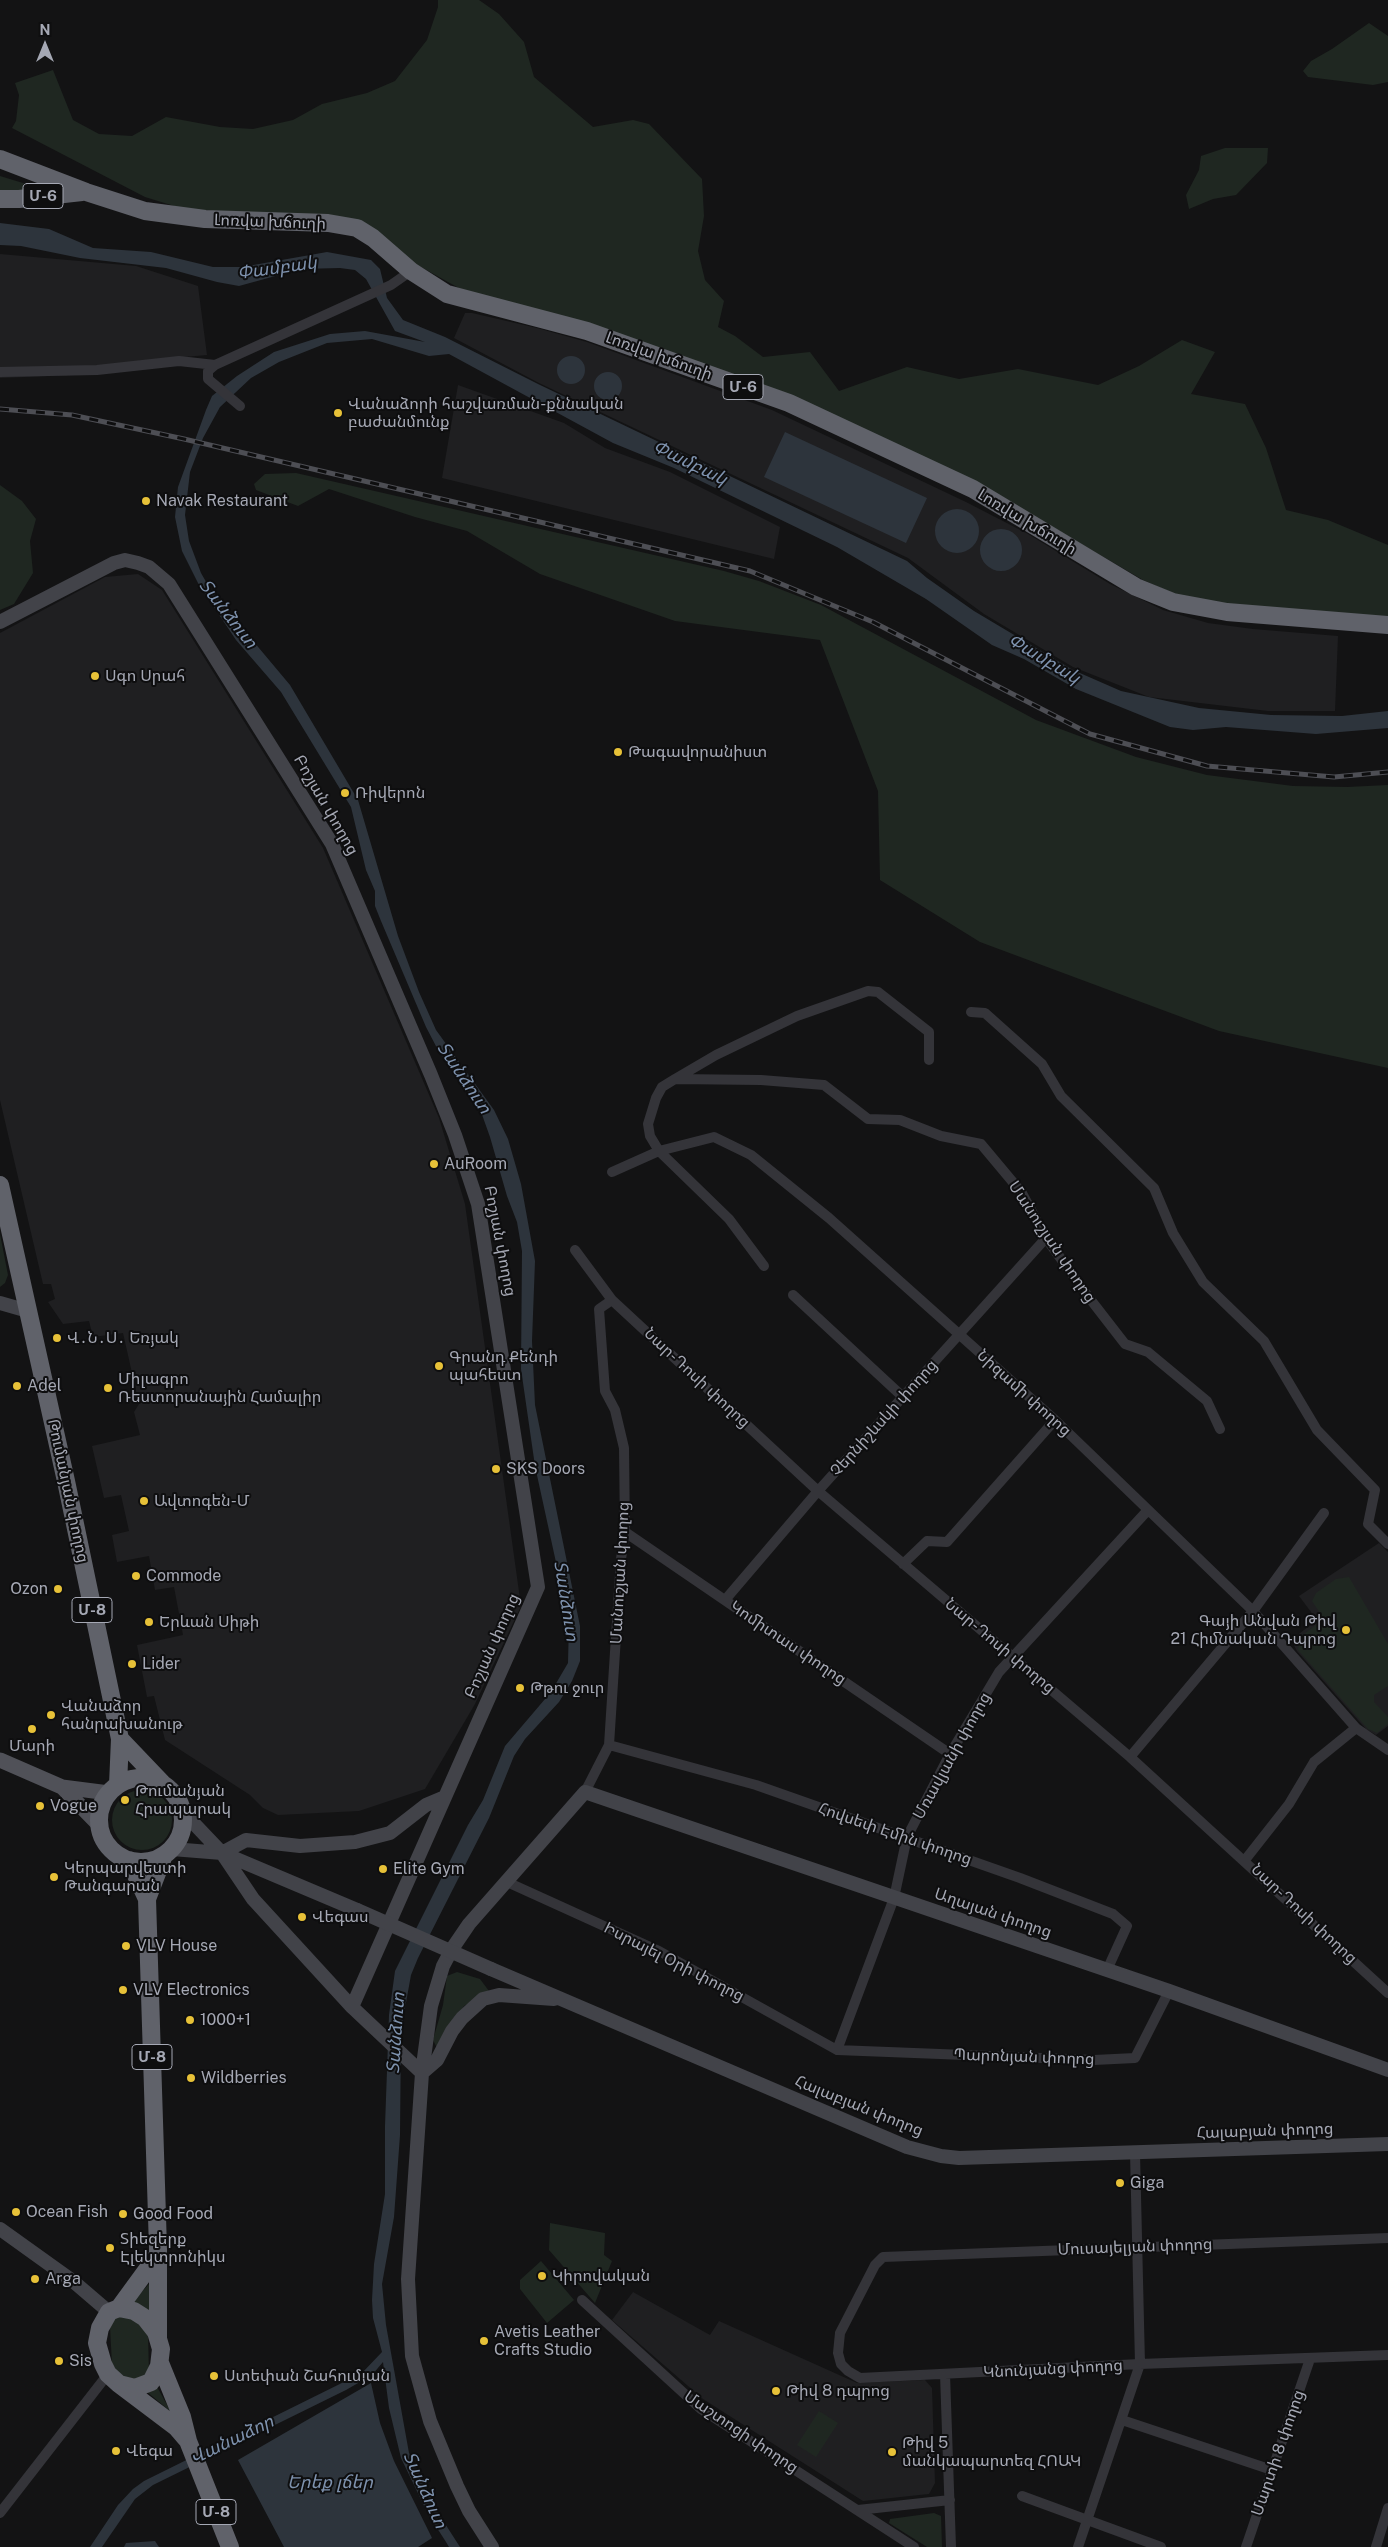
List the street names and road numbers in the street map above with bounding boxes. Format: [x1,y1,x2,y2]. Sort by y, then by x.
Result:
road number: Մ-6 [23,184,63,208]
street label: Լոռվա խճուղի [214,210,326,234]
street label: Լոռվա խճուղի [603,328,715,384]
road number: Մ-6 [723,374,763,400]
street label: Լոռվա խճուղի [974,485,1080,559]
street label: Բոշյան փողոց [290,751,362,859]
street label: Մանուշյան փողոց [1004,1177,1100,1307]
street label: Բոշյան փողոց [480,1184,520,1298]
street label: Նար-Դոսի փողոց [640,1324,754,1432]
street label: Նիզամի փողոց [973,1346,1075,1440]
street label: Չերնիշևսկի փողոց [827,1356,941,1480]
street label: Թումանյան փողոց [43,1417,93,1565]
street label: Մանուշյան փողոց [607,1501,633,1645]
street label: Բոշյան փողոց [460,1591,524,1701]
street label: Նար-Դոսի փողոց [941,1594,1059,1698]
street label: Կոմիտաս փողոց [726,1597,850,1689]
road number: Մ-8 [72,1598,112,1622]
street label: Մռավյանի փողոց [909,1689,995,1823]
street label: Հովսեփ Էմին փողոց [816,1799,974,1869]
street label: Նար-Դոսի փողոց [1247,1860,1361,1968]
street label: Աղայան փողոց [932,1884,1054,1942]
street label: Իսրայել Օրի փողոց [601,1918,747,2006]
road number: Մ-8 [132,2044,172,2070]
street label: Պարոնյան փողոց [953,2045,1095,2069]
street label: Հալաբյան փողոց [792,2071,926,2141]
street label: Հալաբյան փողոց [1196,2119,1334,2143]
street label: Մուսայելյան փողոց [1057,2235,1213,2259]
street label: Կնունյանց փողոց [983,2356,1123,2382]
street label: Մաշտոցի փողոց [680,2387,802,2477]
street label: Մարտի 8 փողոց [1247,2387,1309,2519]
road number: Մ-8 [196,2500,236,2524]

